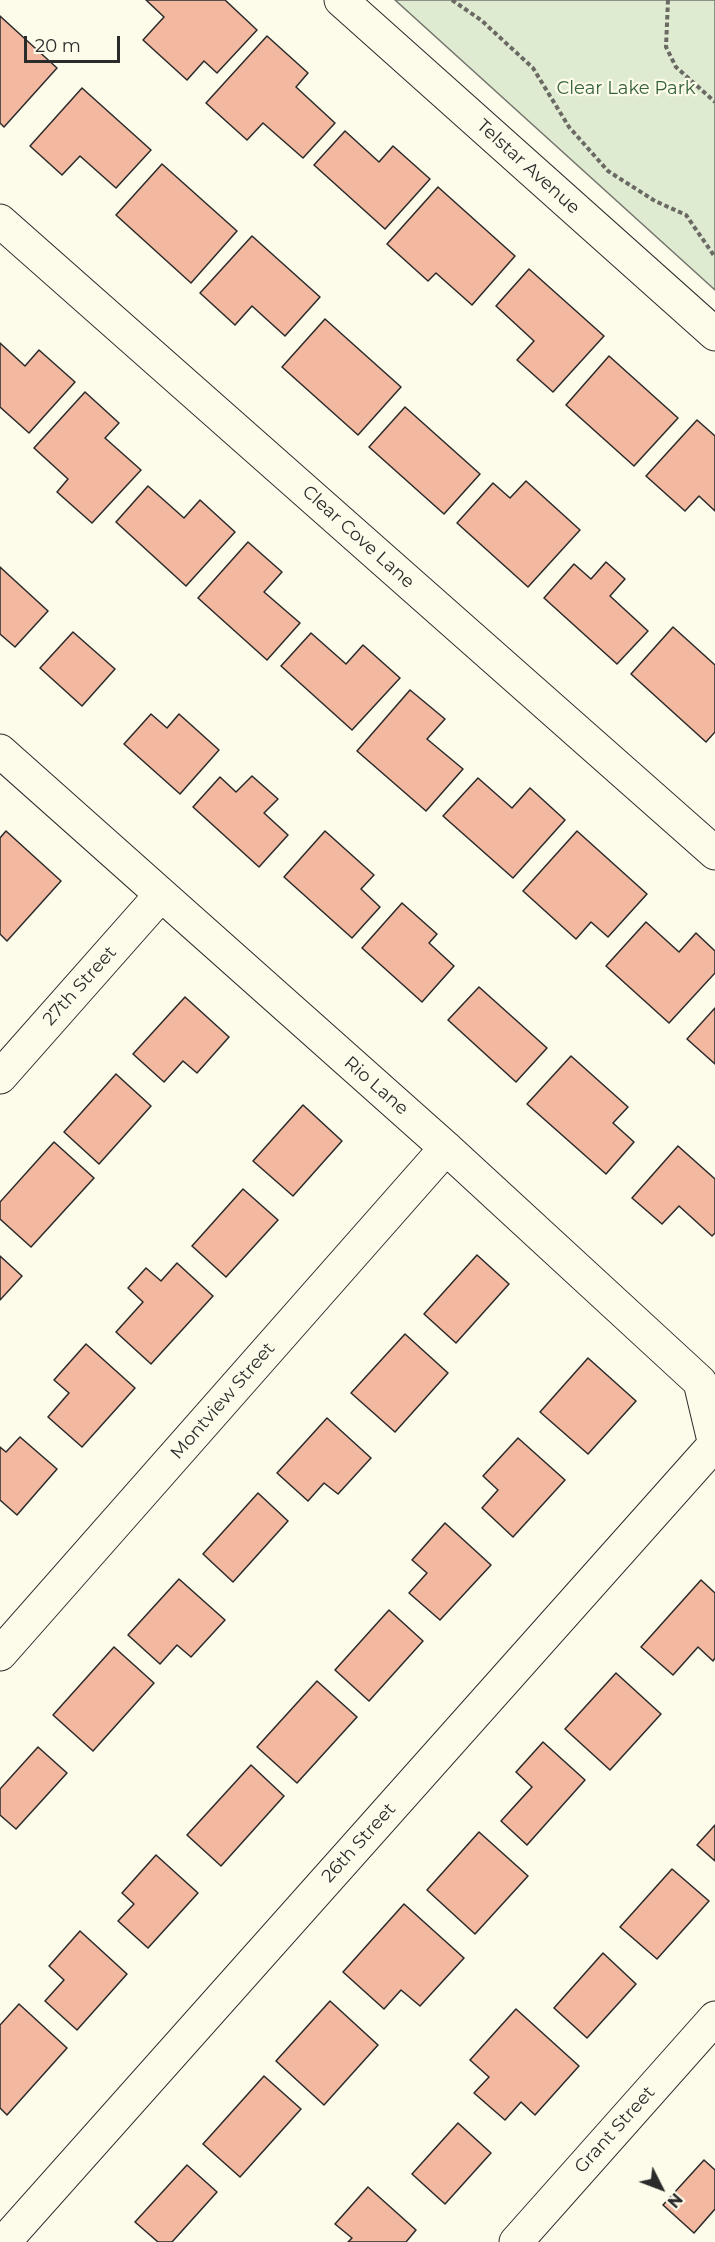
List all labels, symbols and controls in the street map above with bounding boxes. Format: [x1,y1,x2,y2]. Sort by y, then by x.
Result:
scale bar [27,24,123,62]
text: 20 m [35,35,81,57]
park label: Clear Lake Park [556,78,696,100]
street label: Telstar Avenue [472,115,584,219]
street label: Clear Cove Lane [297,481,419,593]
street label: 27th Street [39,942,121,1030]
street label: Rio Lane [339,1052,413,1120]
street label: Montview Street [166,1338,280,1464]
street label: 26th Street [318,1799,400,1887]
street label: Grant Street [570,2082,660,2178]
north arrow [631,2158,691,2218]
text: N [663,2189,686,2212]

